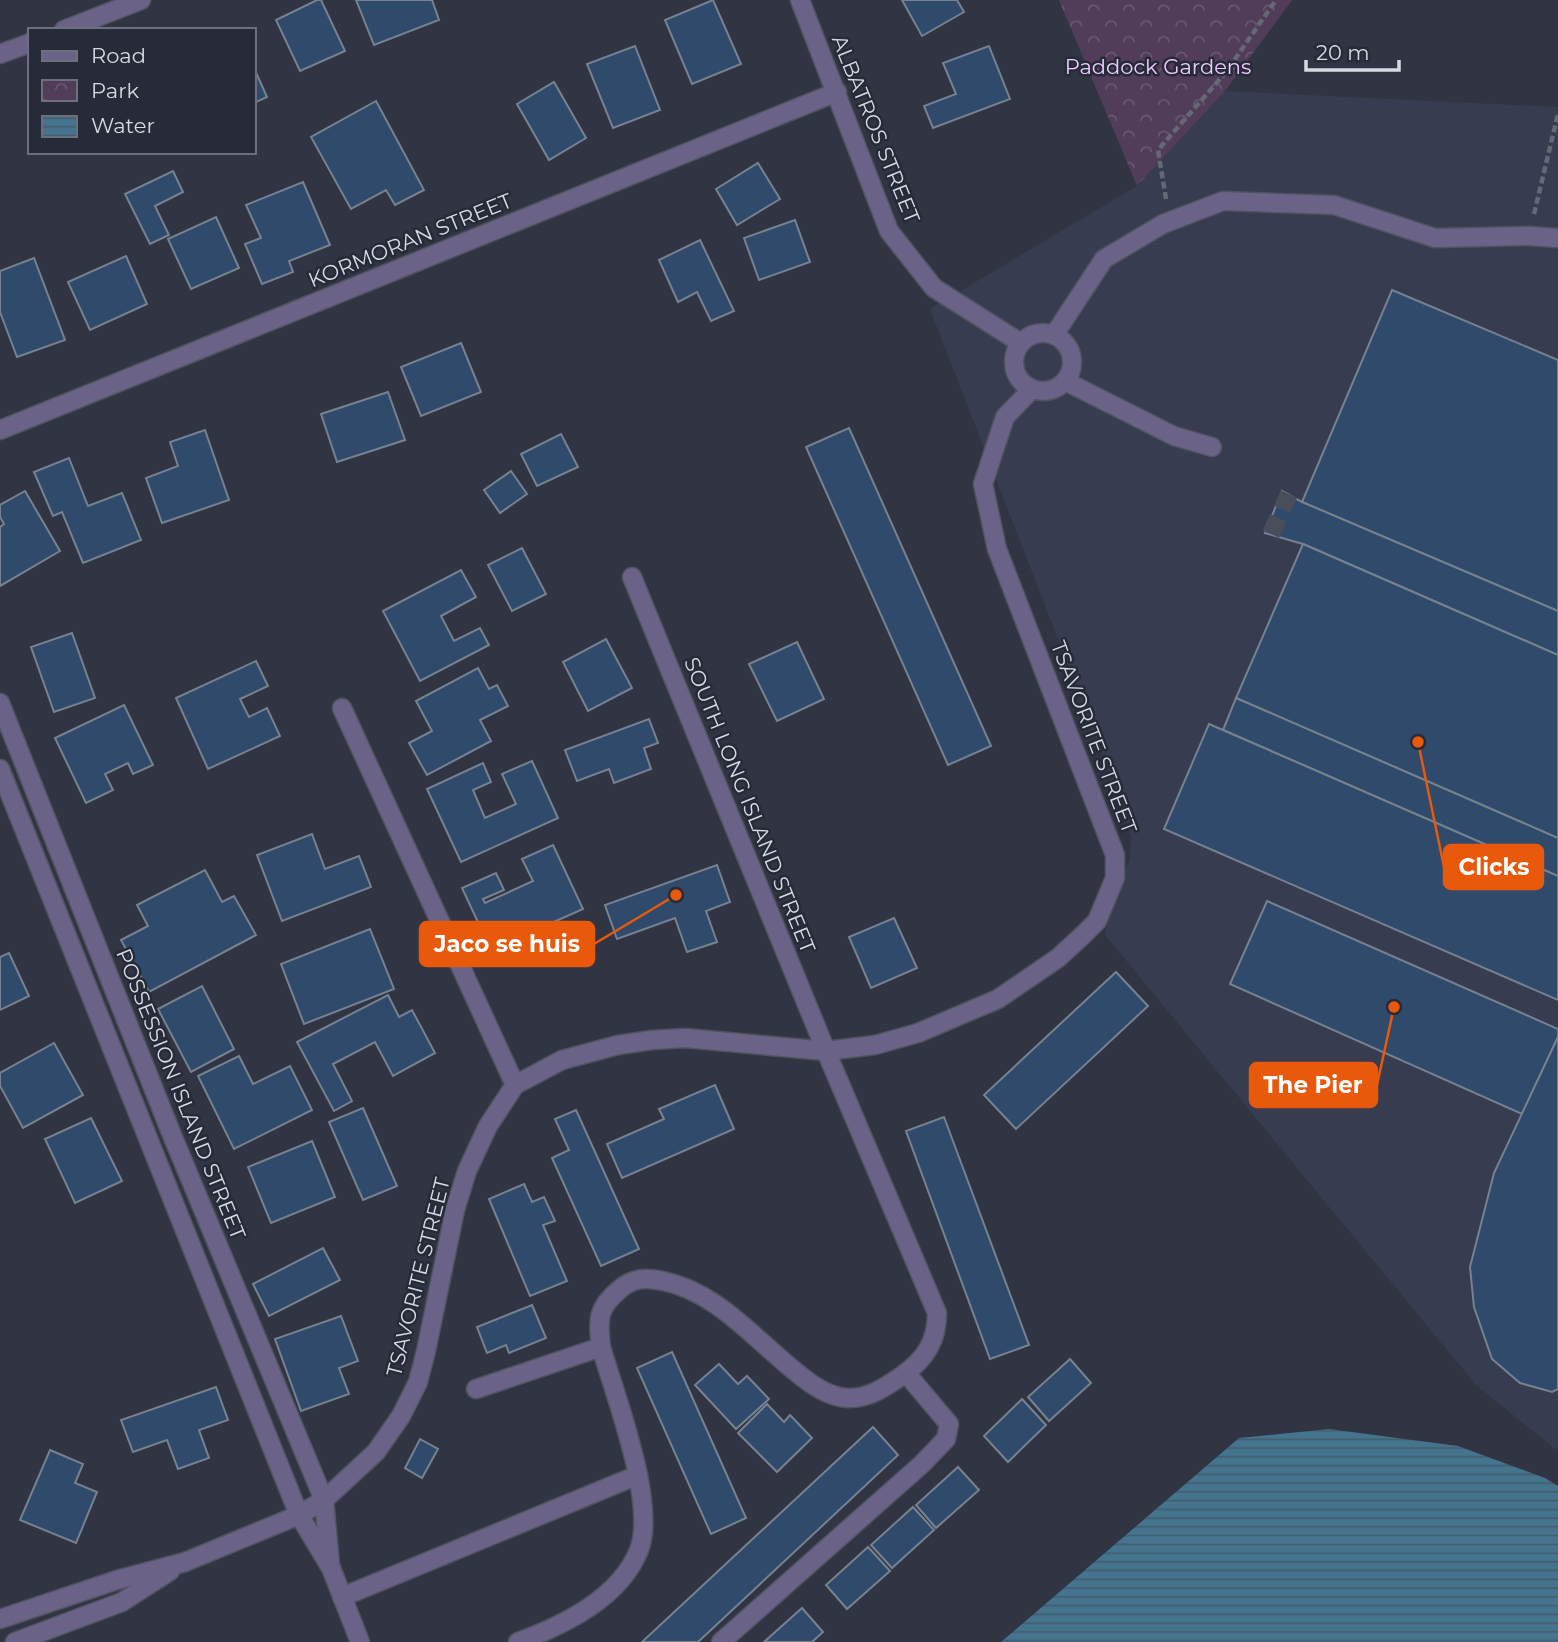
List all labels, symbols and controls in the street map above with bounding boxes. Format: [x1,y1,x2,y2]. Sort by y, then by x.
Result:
legend [28,28,256,154]
scale bar [1306,28,1399,72]
street label: ALBATROS STREET [827,31,925,227]
text: 20 m [1316,40,1370,65]
text: Road [91,43,146,68]
park label: Paddock Gardens [1065,54,1251,79]
text: Park [91,78,139,103]
text: Water [91,113,155,138]
street label: KORMORAN STREET [304,188,516,292]
street label: TSAVORITE STREET [1046,637,1142,837]
street label: SOUTH LONG ISLAND STREET [679,653,821,957]
callout: Clicks [1444,845,1543,889]
text: Clicks [1459,853,1529,881]
callout: Jaco se huis [420,922,594,966]
text: Jaco se huis [433,930,580,958]
street label: POSSESSION ISLAND STREET [111,945,251,1243]
callout: The Pier [1250,1063,1377,1107]
text: The Pier [1263,1071,1363,1099]
street label: TSAVORITE STREET [381,1175,455,1379]

